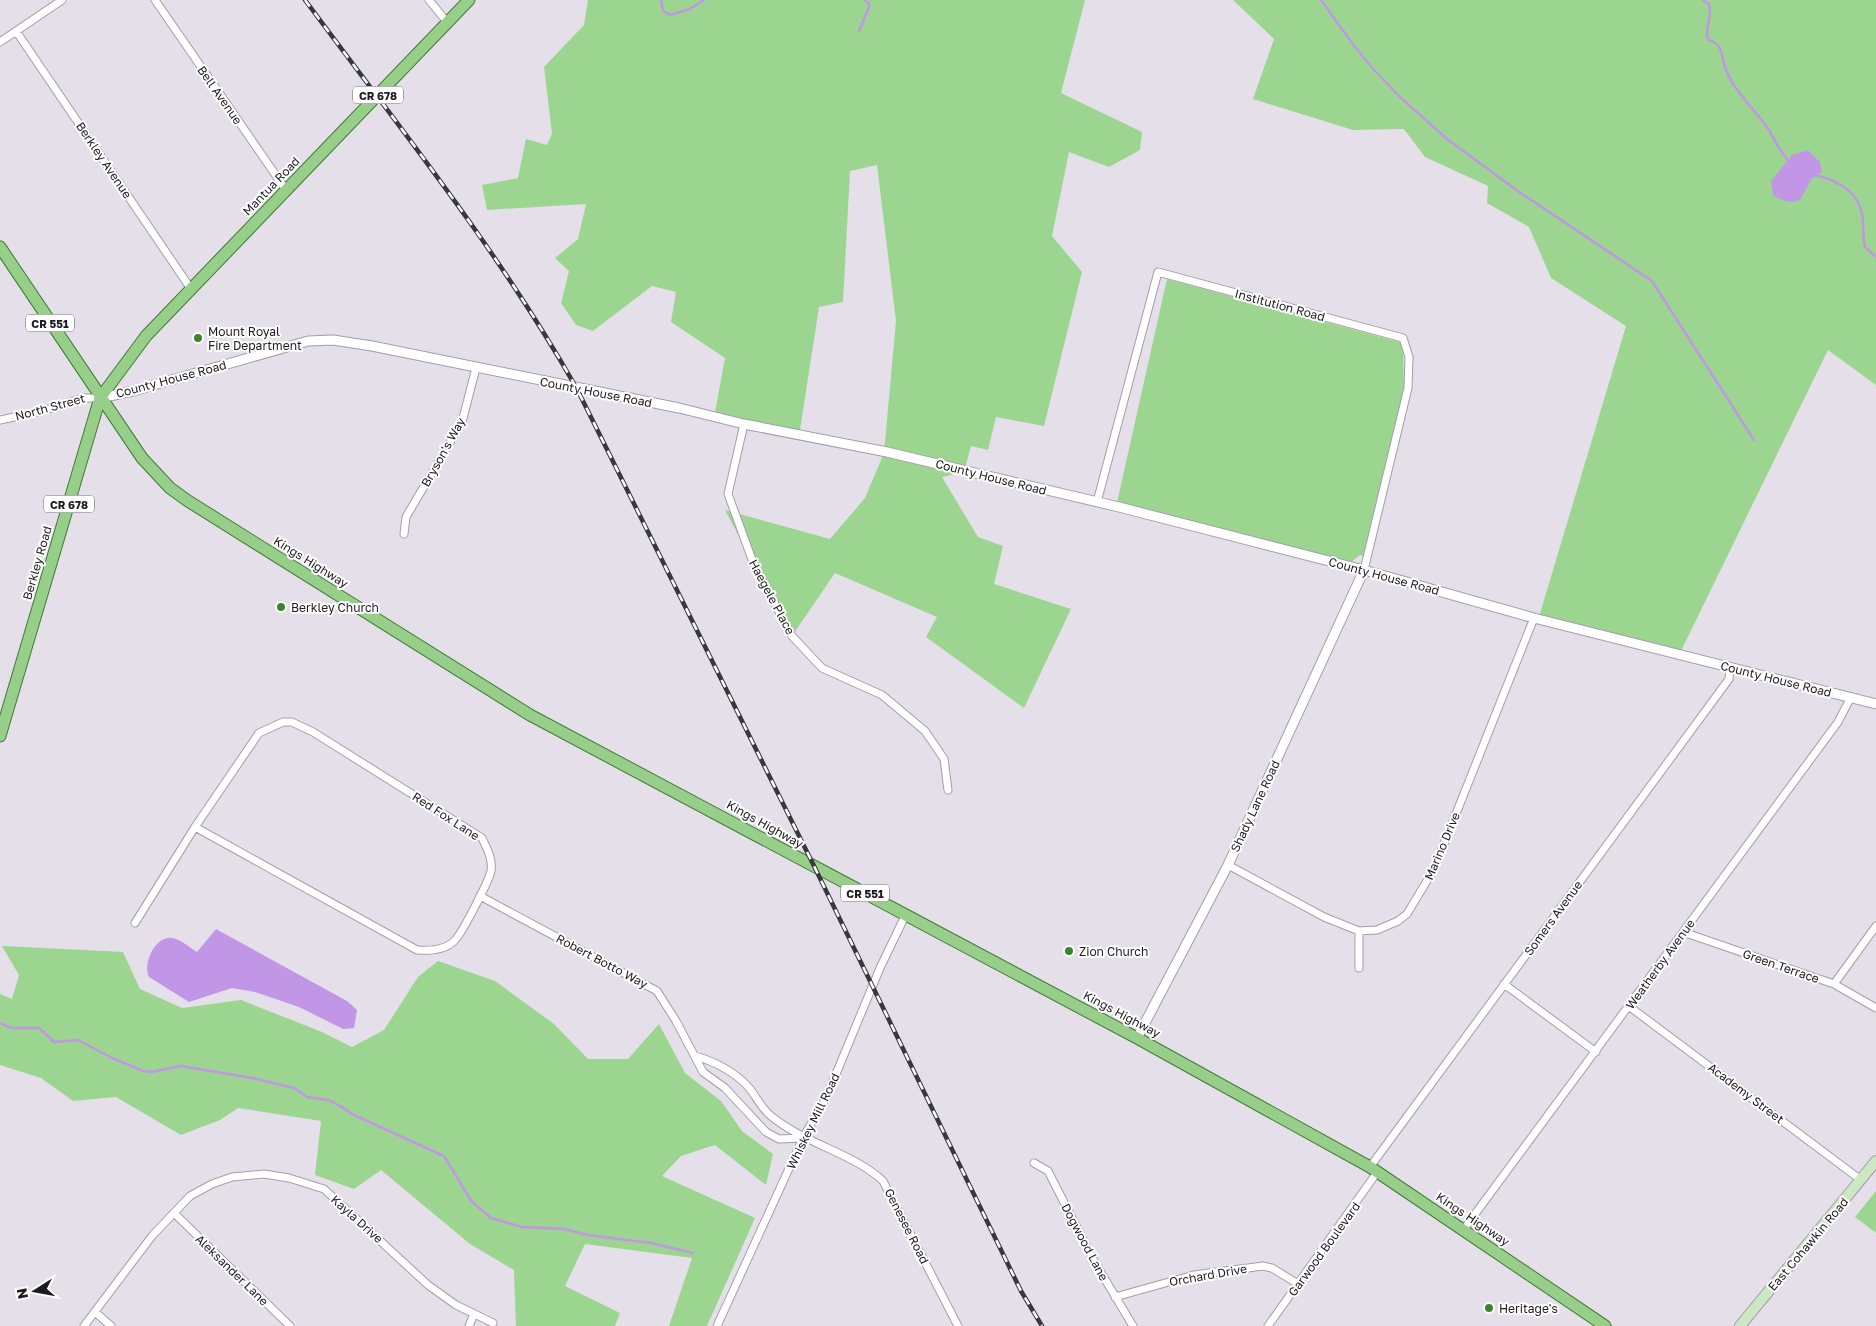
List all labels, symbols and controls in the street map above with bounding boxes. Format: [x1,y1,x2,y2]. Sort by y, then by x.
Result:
street label: Bell Avenue [194,63,246,127]
road number: CR 678 [353,86,403,104]
street label: Berkley Avenue [73,119,135,201]
street label: Mantua Road [239,154,303,218]
street label: Institution Road [1233,286,1327,324]
road number: CR 551 [26,314,74,332]
place label: Mount Royal Fire Department [208,324,302,353]
marker: Mount Royal Fire Department [192,332,204,344]
street label: County House Road [114,357,228,401]
street label: County House Road [539,374,653,410]
street label: North Street [13,390,87,424]
street label: Bryson's Way [418,414,468,489]
street label: County House Road [934,456,1048,498]
road number: CR 678 [44,496,94,512]
street label: Berkley Road [19,524,55,602]
street label: Kings Highway [271,533,351,591]
street label: County House Road [1327,554,1441,598]
street label: Haegele Place [746,557,798,637]
place label: Berkley Church [291,600,379,615]
marker: Berkley Church [275,601,287,613]
street label: County House Road [1719,658,1833,700]
street label: Shady Lane Road [1227,758,1283,854]
street label: Red Fox Lane [410,789,482,843]
street label: Kings Highway [724,797,806,851]
street label: Marino Drive [1421,810,1463,882]
street label: Somers Avenue [1521,878,1585,958]
road number: CR 551 [841,884,889,901]
street label: Weatherby Avenue [1622,916,1698,1012]
street label: Robert Botto Way [554,931,651,992]
place label: Zion Church [1079,944,1148,959]
marker: Zion Church [1063,945,1075,957]
street label: Green Terrace [1741,946,1821,986]
street label: Kings Highway [1081,987,1163,1041]
street label: Academy Street [1705,1060,1787,1127]
street label: Whiskey Mill Road [783,1070,843,1172]
street label: Genesee Road [882,1186,932,1266]
street label: Kings Highway [1433,1189,1513,1249]
street label: Kayla Drive [328,1192,386,1246]
street label: East Cohawkin Road [1765,1194,1851,1294]
street label: Garwood Boulevard [1285,1199,1363,1299]
street label: Dogwood Lane [1058,1201,1112,1283]
street label: Aleksander Lane [192,1231,272,1309]
street label: Orchard Drive [1168,1261,1248,1289]
north arrow [10,1266,60,1316]
text: N [12,1287,31,1300]
place label: Heritage's [1499,1301,1558,1316]
marker: Heritage's [1483,1302,1495,1314]

